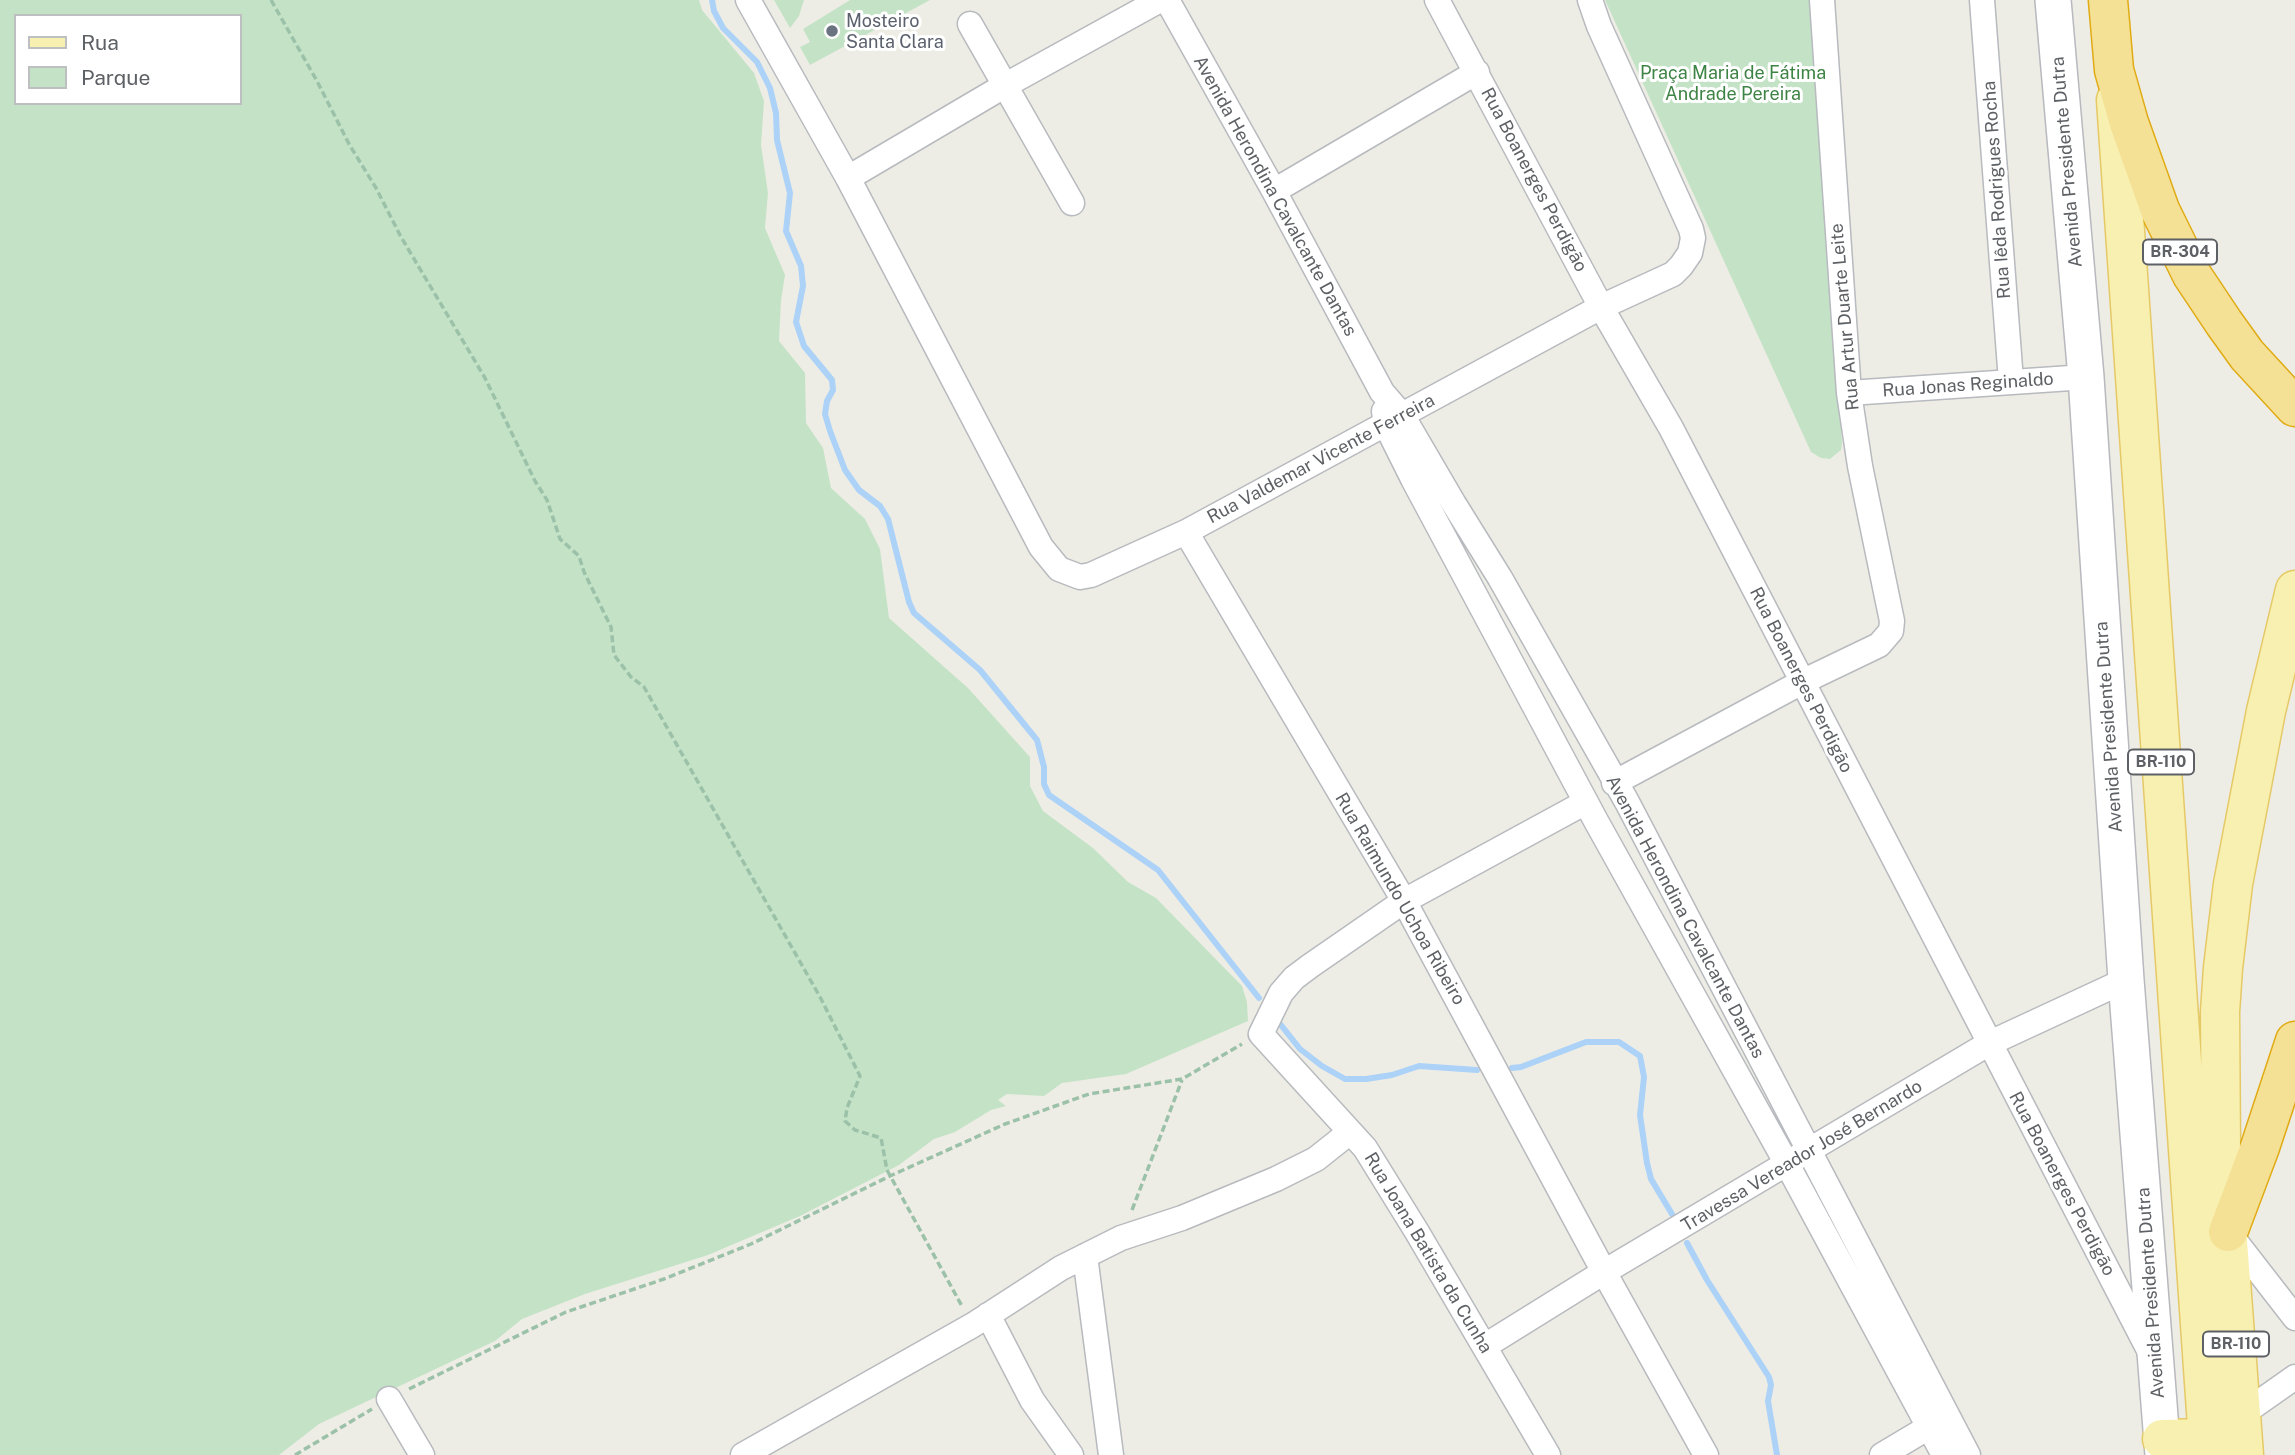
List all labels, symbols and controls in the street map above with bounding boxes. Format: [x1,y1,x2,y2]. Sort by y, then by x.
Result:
place label: Mosteiro Santa Clara [846,10,944,52]
legend [14,14,242,105]
marker: Mosteiro Santa Clara [824,23,840,39]
text: Rua [81,30,119,55]
street label: Avenida Herondina Cavalcante Dantas [1189,52,1361,340]
street label: Avenida Presidente Dutra [2047,56,2087,268]
park label: Praça Maria de Fátima Andrade Pereira [1640,62,1826,104]
text: Parque [81,65,150,90]
street label: Rua Iêda Rodrigues Rocha [1979,80,2015,300]
street label: Rua Boanerges Perdigão [1476,84,1592,276]
street label: Rua Artur Duarte Leite [1826,222,1864,412]
road number: BR-304 [2143,240,2217,264]
street label: Rua Jonas Reginaldo [1882,368,2054,402]
street label: Rua Valdemar Vicente Ferreira [1203,390,1439,528]
street label: Rua Boanerges Perdigão [1745,584,1857,776]
street label: Avenida Presidente Dutra [2091,621,2127,833]
road number: BR-110 [2128,750,2194,775]
street label: Avenida Herondina Cavalcante Dantas [1601,772,1769,1062]
street label: Rua Raimundo Uchoa Ribeiro [1330,789,1470,1009]
street label: Travessa Vereador José Bernardo [1678,1075,1926,1237]
street label: Rua Boanerges Perdigão [2004,1088,2120,1280]
street label: Rua Joana Batista da Cunha [1359,1149,1497,1357]
street label: Avenida Presidente Dutra [2133,1187,2169,1399]
road number: BR-110 [2203,1332,2269,1356]

